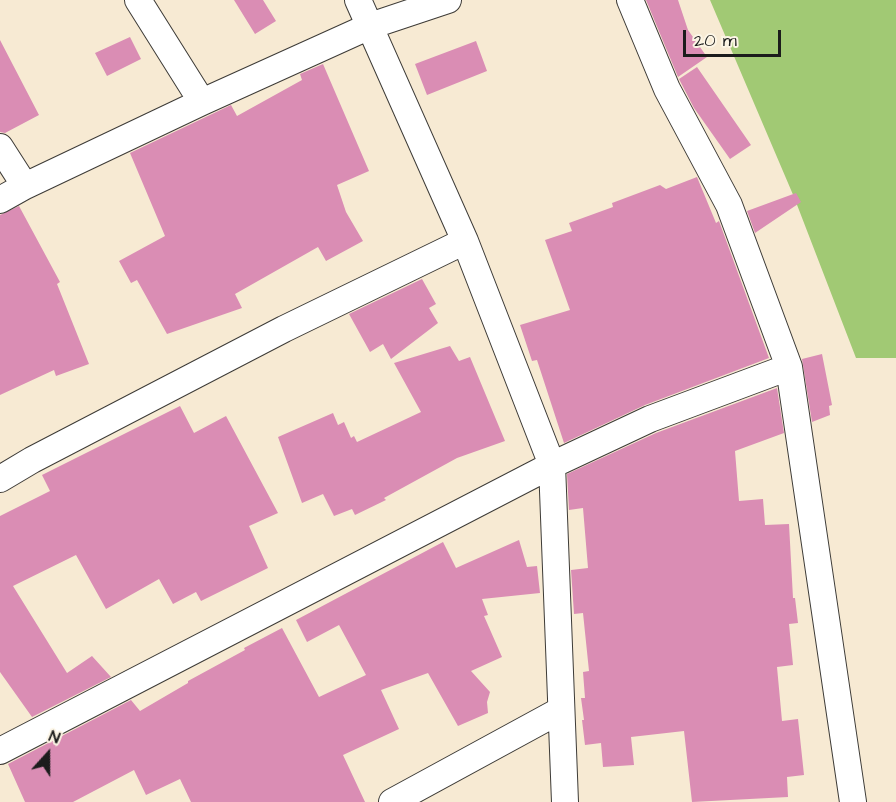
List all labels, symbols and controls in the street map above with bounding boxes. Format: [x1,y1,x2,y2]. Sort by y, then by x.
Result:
scale bar [686,18,784,56]
text: 20 m [694,28,737,53]
north arrow [18,724,78,784]
text: N [46,725,63,749]

